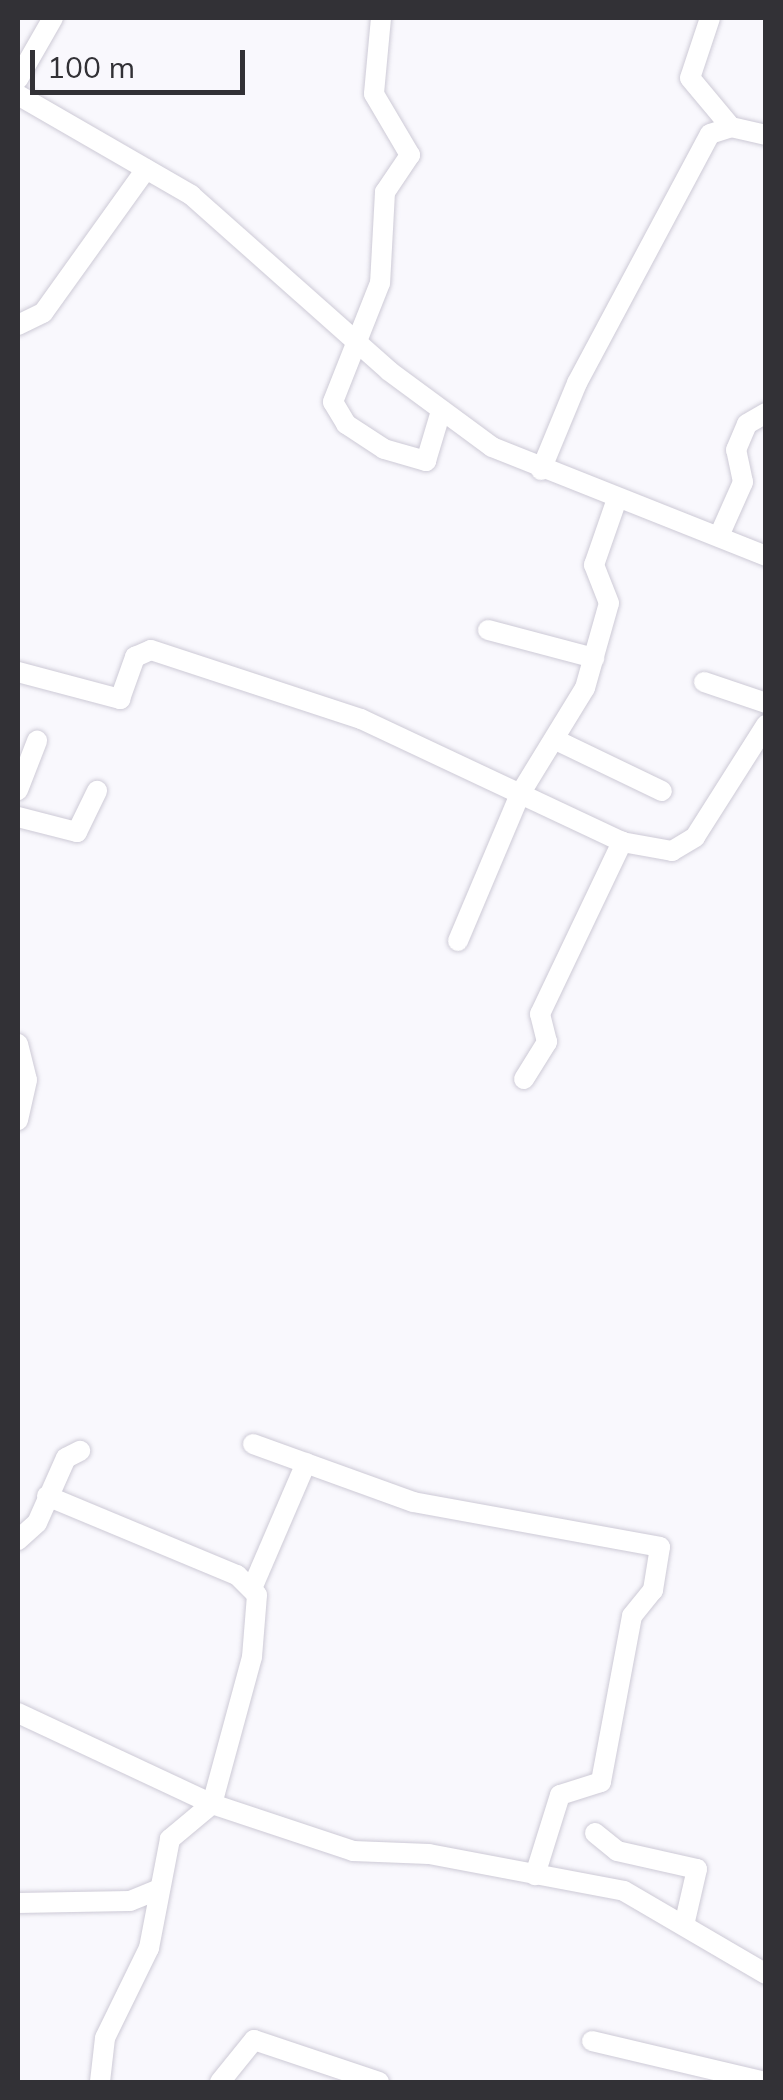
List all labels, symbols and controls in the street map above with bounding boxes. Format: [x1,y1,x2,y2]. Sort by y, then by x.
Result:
scale bar [35,30,250,92]
text: 100 m [47,48,135,86]

